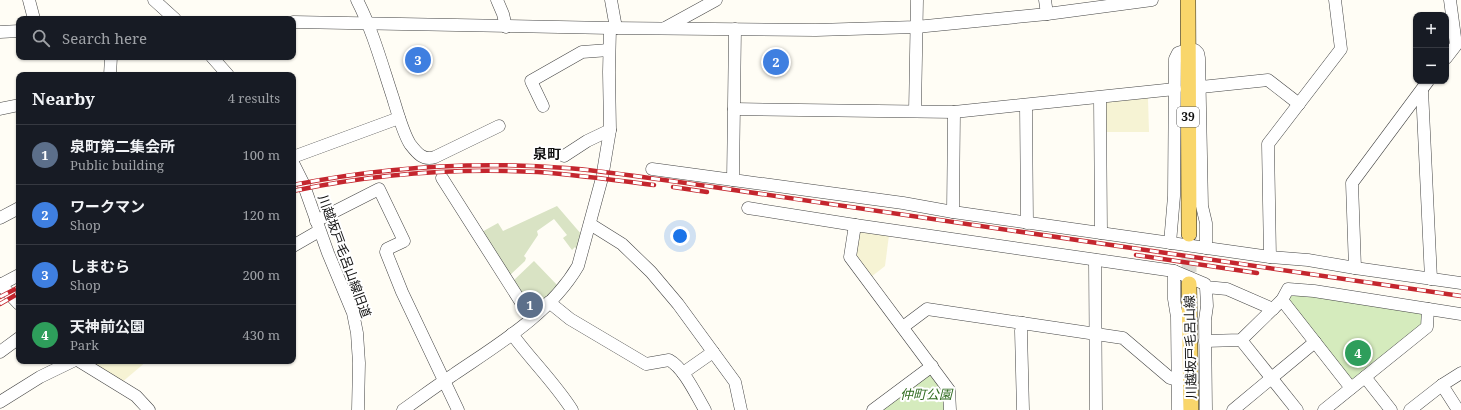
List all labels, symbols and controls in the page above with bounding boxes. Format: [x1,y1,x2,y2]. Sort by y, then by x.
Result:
map controls [1413,12,1449,84]
button: + [1413,12,1449,48]
search box [16,16,296,60]
icon: search [30,27,52,49]
text: Search here [62,28,147,48]
pin: 3 [405,45,431,75]
pin: 2 [763,47,789,77]
button: − [1413,48,1449,84]
text: Nearby [32,87,95,110]
text: 4 results [228,89,280,107]
road number: 39 [1177,107,1199,127]
text: 泉町第二集会所 [70,136,175,156]
district label: 泉町 [533,144,561,163]
text: 1 [41,146,49,164]
text: 100 m [243,146,280,164]
text: Public building [70,156,164,174]
street label: 川越坂戸毛呂山線旧道 [314,192,376,320]
text: ワークマン [70,196,145,216]
text: 2 [41,206,49,224]
text: 120 m [243,206,280,224]
text: Shop [70,216,101,234]
your location [670,226,690,246]
text: しまむら [70,256,130,276]
text: 3 [41,266,49,284]
text: 200 m [243,266,280,284]
text: Shop [70,276,101,294]
pin: 1 [517,290,543,320]
street label: 川越坂戸毛呂山線 [1180,295,1200,399]
text: 天神前公園 [70,316,145,336]
text: 4 [41,326,49,344]
text: 430 m [243,326,280,344]
text: Park [70,336,99,354]
pin: 4 [1345,338,1371,368]
park label: 仲町公園 [900,385,954,403]

